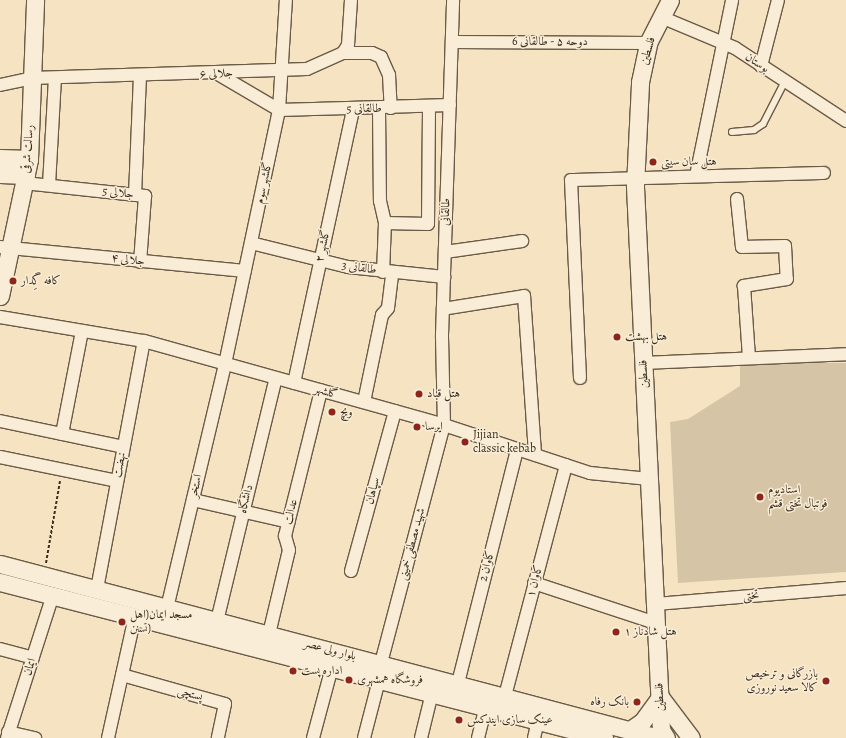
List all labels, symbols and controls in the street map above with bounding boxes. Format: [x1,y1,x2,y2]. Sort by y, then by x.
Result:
street label: دوحه ۵ - طالقانی 6 [512,35,588,49]
street label: فلسطین [637,35,659,67]
street label: بوستان [742,50,772,76]
street label: جلالی ۶ [199,66,233,82]
street label: طالقانی 5 [346,101,382,117]
street label: رسالت شرقی [19,124,37,174]
place label: هتل سان سیتی [661,155,717,169]
marker: هتل سان سیتی [648,157,658,167]
street label: گلشهر سوم [253,161,275,205]
street label: جلالی 5 [101,184,135,202]
street label: طالقانی [438,198,454,226]
street label: گلشهر ۲ [313,228,333,264]
street label: جلالی ۴ [111,251,145,269]
street label: طالقانی 3 [341,258,377,278]
place label: کافه گِدار [21,274,61,288]
marker: کافه گِدار [8,276,18,286]
place label: هتل بهشت [625,330,667,344]
marker: هتل بهشت [612,332,622,342]
street label: فلسطین [636,359,652,389]
street label: گلشهر [313,382,339,402]
place label: هتل قباد [427,387,460,401]
marker: هتل قباد [414,389,424,399]
place label: ویچ [340,405,353,419]
marker: ویچ [327,407,337,417]
place label: ایرسا [425,420,443,434]
marker: ایرسا [412,422,422,432]
place label: Jijian classic kebab [473,428,536,456]
marker: Jijian classic kebab [460,437,470,447]
street label: نهضت [110,451,130,479]
street label: استخر [186,473,206,499]
street label: سپاهان [362,476,384,506]
street label: دانشگاه [235,483,257,515]
place label: استادیوم فوتبال تختی قشم [768,483,828,511]
marker: استادیوم فوتبال تختی قشم [755,492,765,502]
street label: عدالت [281,498,301,526]
street label: شهید مصطفی خمینی [395,506,429,582]
street label: کاوان 2 [476,549,498,583]
street label: کاوان ۱ [524,563,546,599]
street label: تختی [742,588,760,604]
place label: مسجد ایمان(اهل تسنن) [130,608,192,636]
marker: مسجد ایمان(اهل تسنن) [117,617,127,627]
place label: هتل شادناز ۱ [624,625,677,639]
marker: هتل شادناز ۱ [611,627,621,637]
street label: بلوار ولی عصر [302,636,358,664]
street label: ایمان [20,656,40,678]
place label: اداره پست [301,664,342,678]
marker: اداره پست [288,666,298,676]
place label: بازرگانی و ترخیص کالا سعید نوروزی [745,667,818,695]
place label: فروشگاه همشهری [357,673,423,687]
marker: فروشگاه همشهری [344,675,354,685]
marker: بازرگانی و ترخیص کالا سعید نوروزی [821,676,831,686]
street label: فلسطین [652,682,668,712]
street label: پستچی [176,684,204,704]
place label: بانک رفاه [590,695,629,709]
marker: بانک رفاه [632,697,642,707]
place label: عینک سازی ایندکس [467,713,553,727]
marker: عینک سازی ایندکس [454,715,464,725]

